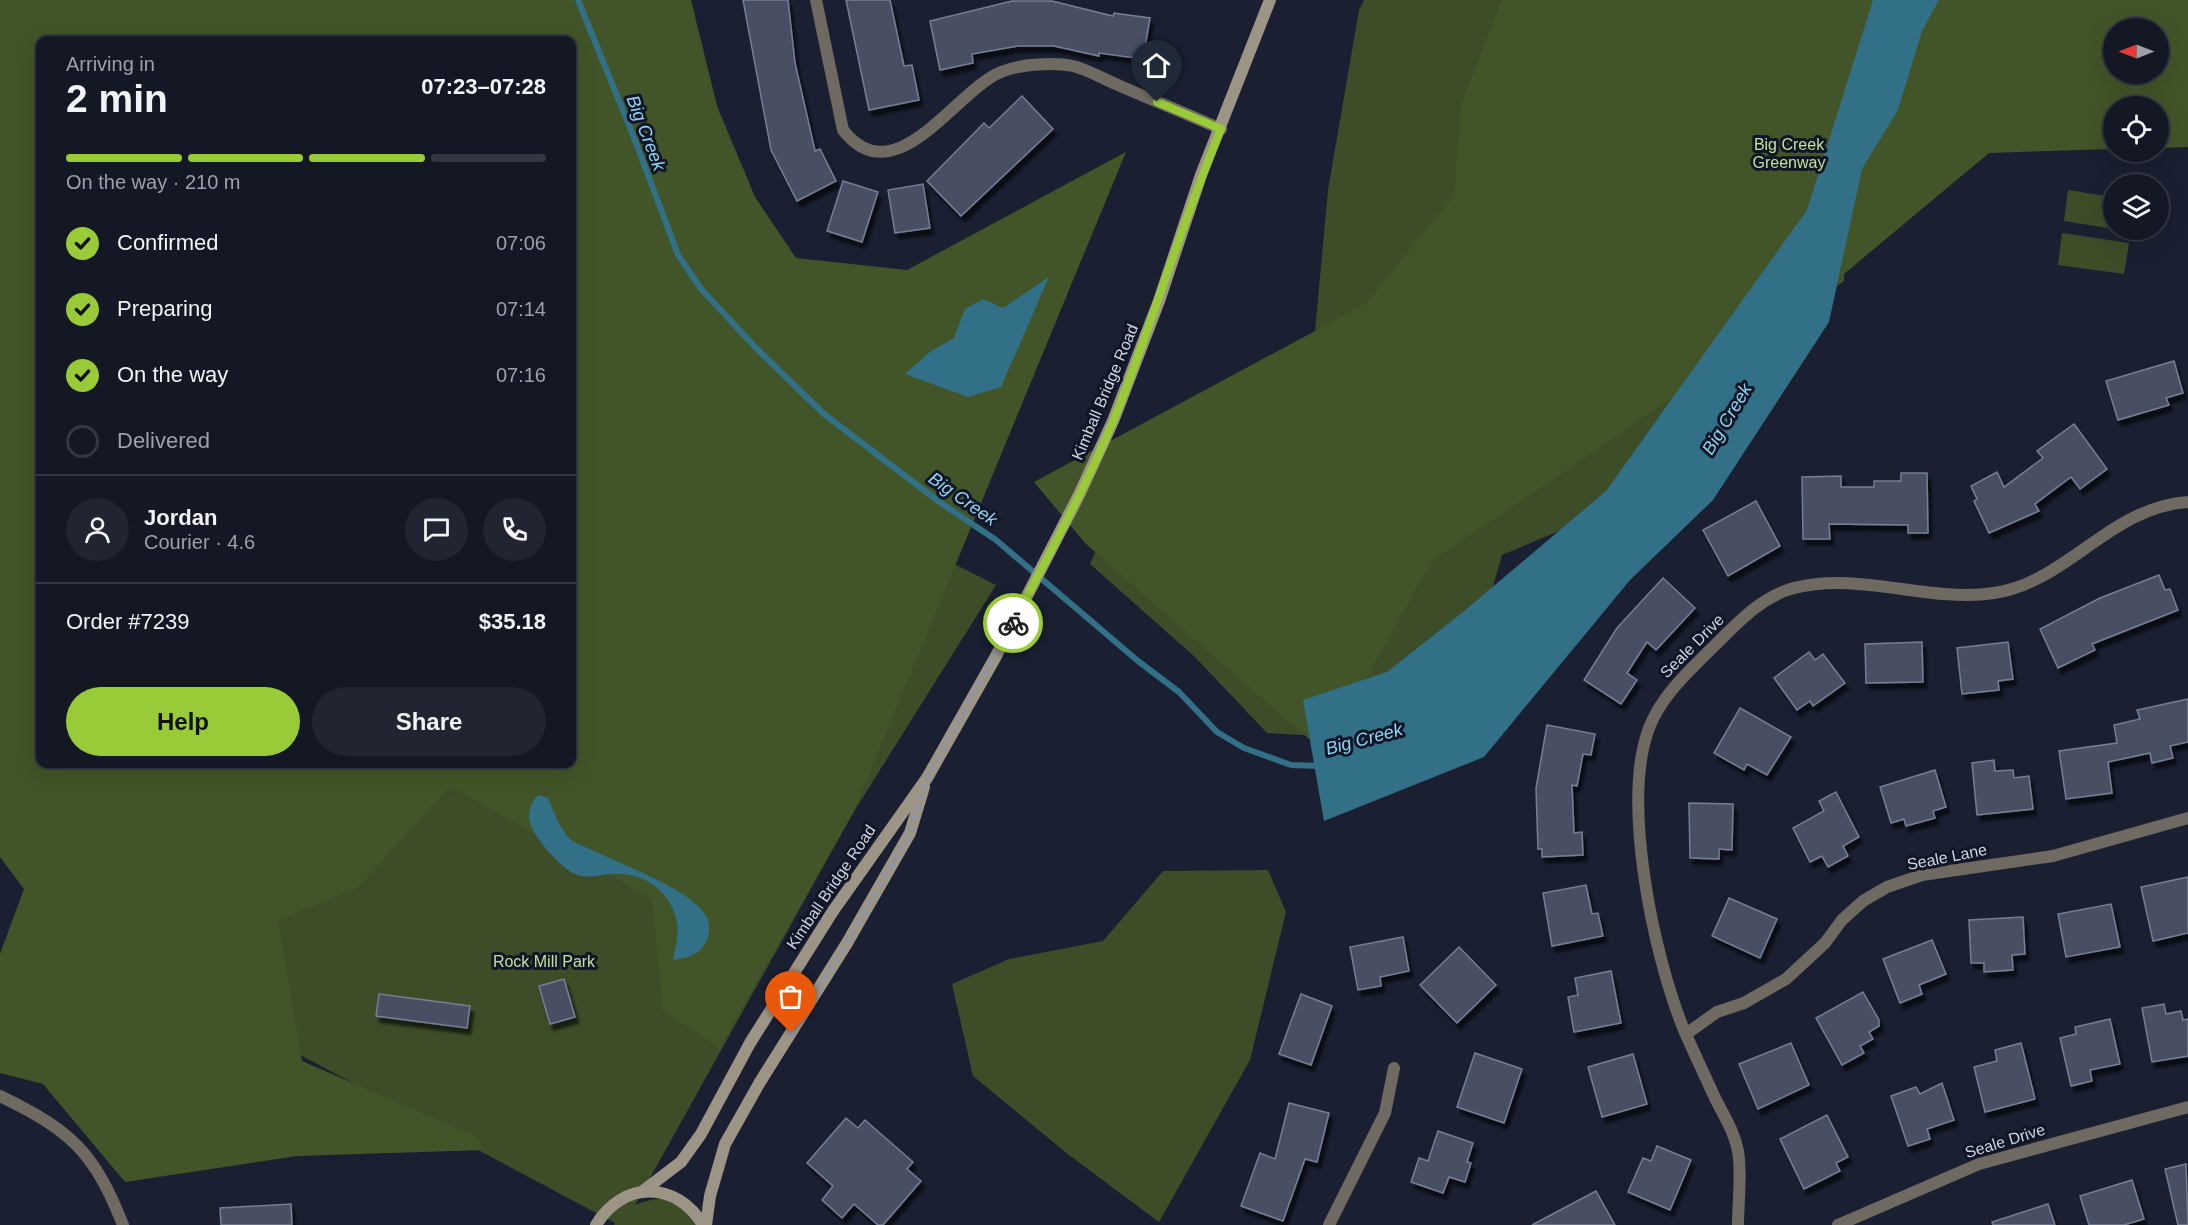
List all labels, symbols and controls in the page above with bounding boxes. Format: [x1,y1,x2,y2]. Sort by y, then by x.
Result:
north arrow [2103,18,2169,84]
map controls [2103,18,2169,240]
pin [1131,40,1182,102]
icon: home [1140,49,1173,82]
text: Arriving in [66,53,155,75]
text: 07:23–07:28 [421,74,546,99]
text: 2 min [66,77,168,120]
water label: Big Creek [623,93,670,174]
button: locate [2103,96,2169,162]
park label: Big Creek Greenway [1753,136,1825,171]
text: On the way · 210 m [66,171,241,193]
button: layers [2103,174,2169,240]
icon: check [66,227,99,260]
text: Confirmed [117,230,218,255]
text: 07:06 [496,232,546,254]
icon: check [66,293,99,326]
text: Preparing [117,296,212,321]
text: 07:14 [496,298,546,320]
street label: Kimball Bridge Road [1069,322,1141,462]
icon: check [66,359,99,392]
text: On the way [117,362,228,387]
text: 07:16 [496,364,546,386]
water label: Big Creek [1698,379,1756,458]
text: Delivered [117,428,210,453]
water label: Big Creek [925,468,1002,530]
button: person [66,498,129,561]
button: chat [405,498,468,561]
button: phone [483,498,546,561]
text: Jordan [144,505,217,530]
text: Courier · 4.6 [144,531,255,553]
courier [983,593,1043,653]
icon: bike [997,607,1030,640]
text: Order #7239 [66,609,190,634]
text: $35.18 [479,609,546,634]
street label: Seale Drive [1657,611,1727,681]
button: Help [66,687,300,756]
button: Share [312,687,546,756]
water label: Big Creek [1323,719,1406,759]
street label: Kimball Bridge Road [783,822,879,952]
street label: Seale Lane [1906,841,1988,873]
park label: Rock Mill Park [493,953,596,970]
pin [765,971,816,1033]
icon: bag [774,980,807,1013]
street label: Seale Drive [1963,1121,2047,1161]

